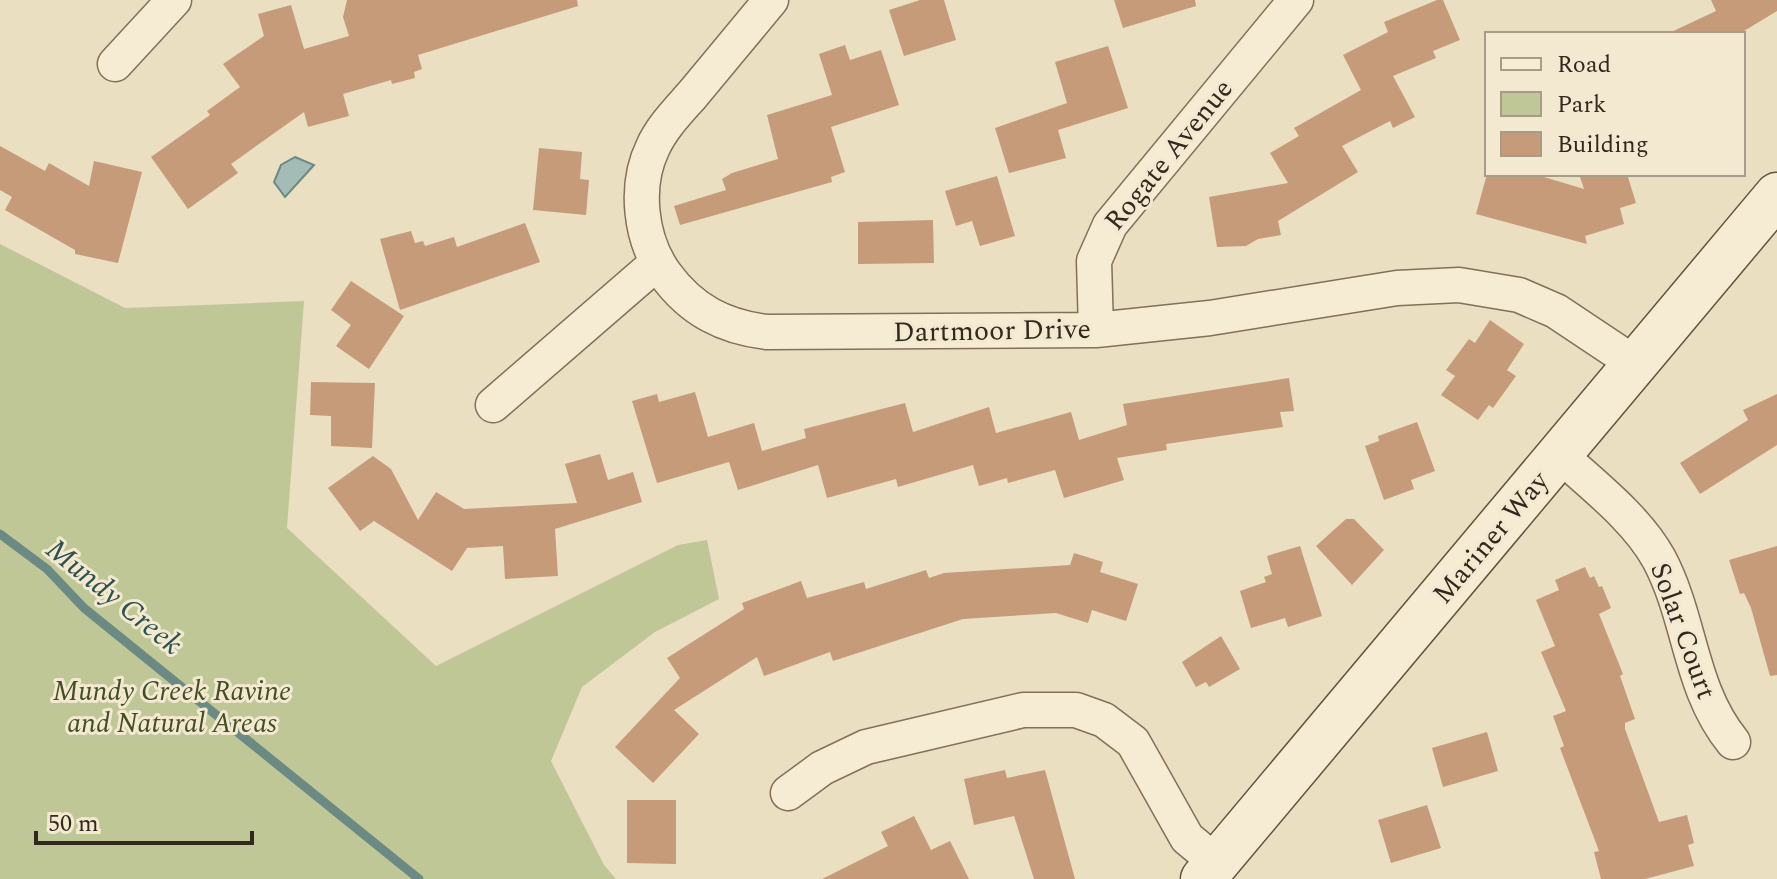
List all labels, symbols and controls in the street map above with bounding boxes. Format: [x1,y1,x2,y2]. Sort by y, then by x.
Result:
legend [1485,32,1745,176]
text: Road [1557,47,1611,83]
street label: Rogate Avenue [1094,69,1244,241]
text: Park [1557,87,1607,123]
text: Building [1557,127,1649,163]
street label: Dartmoor Drive [893,308,1091,354]
street label: Mariner Way [1422,461,1561,614]
water label: Mundy Creek [36,527,192,667]
street label: Solar Court [1638,557,1728,706]
park label: Mundy Creek Ravine and Natural Areas [53,670,291,745]
scale bar [36,795,252,845]
text: 50 m [48,806,99,842]

